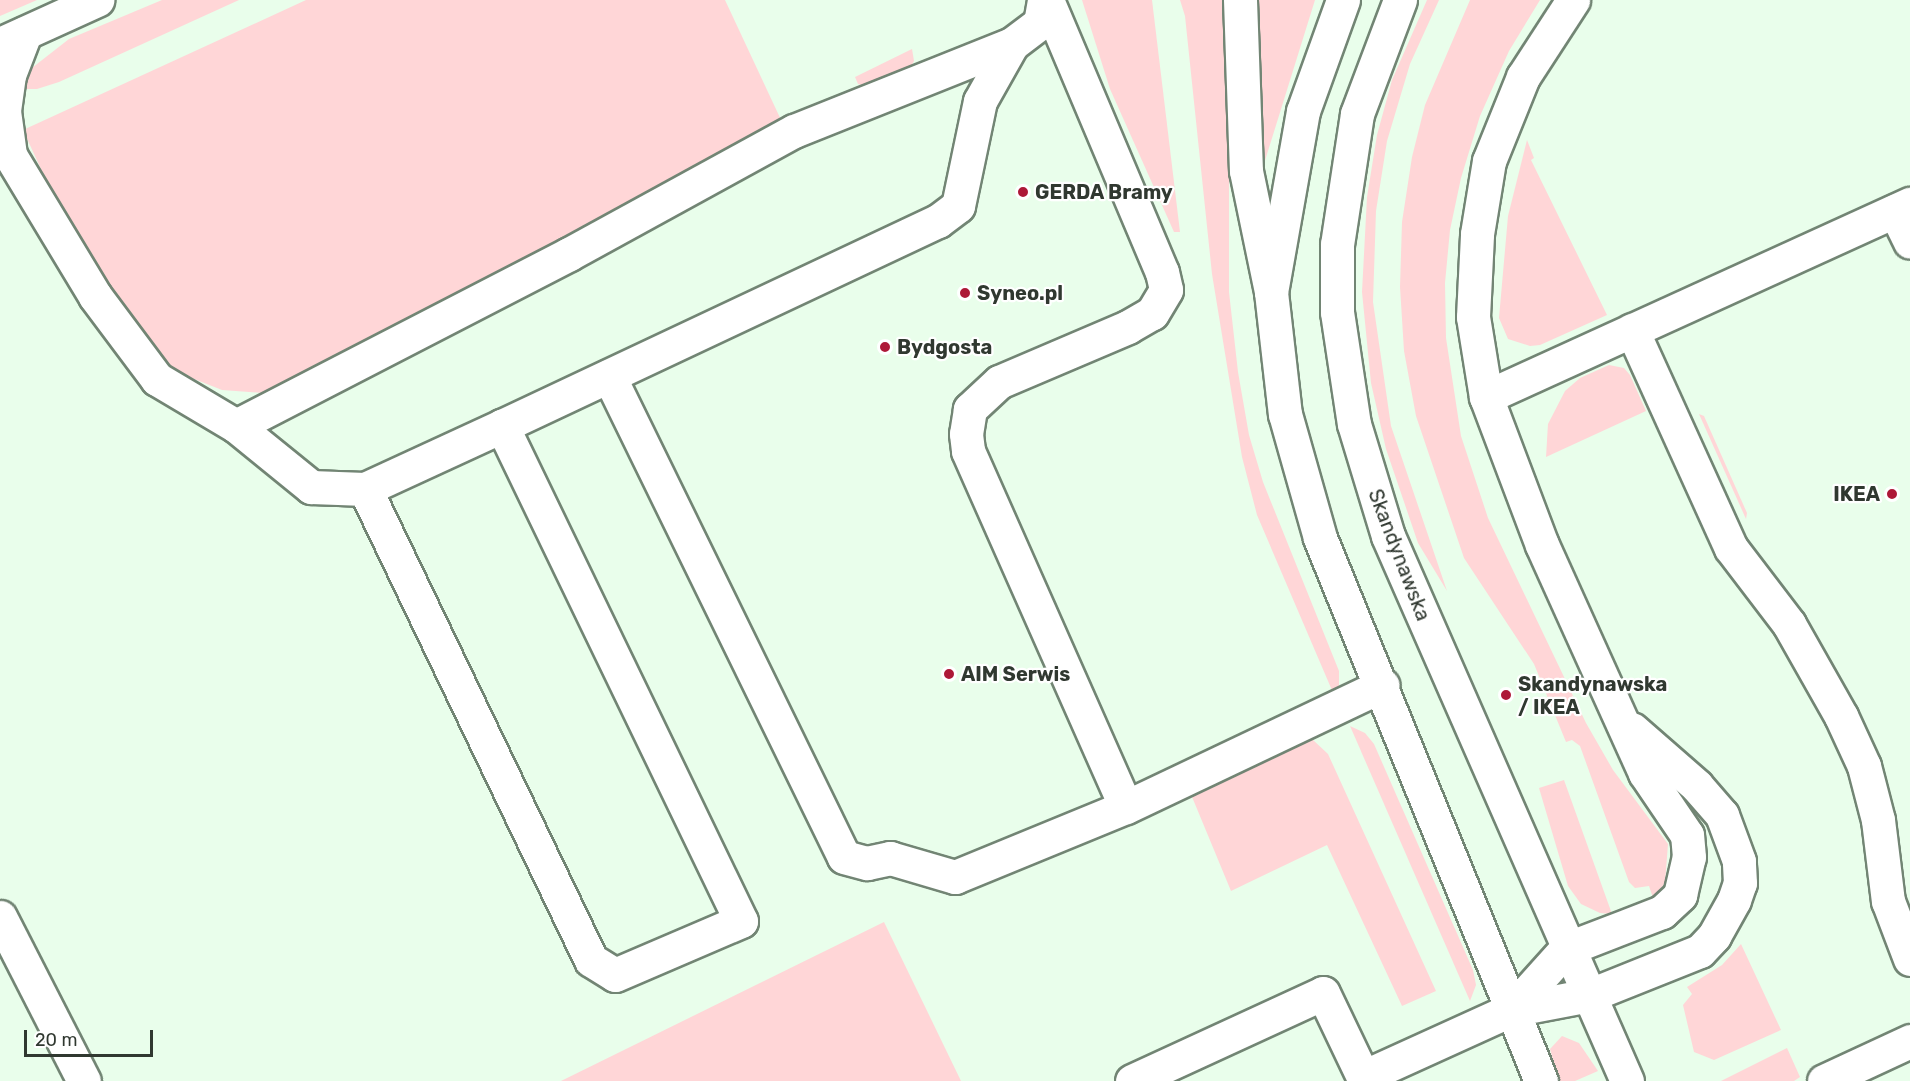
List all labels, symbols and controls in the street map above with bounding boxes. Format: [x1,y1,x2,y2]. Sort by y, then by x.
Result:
place label: GERDA Bramy [1035,180,1173,204]
marker: GERDA Bramy [1016,185,1030,199]
place label: Syneo.pl [977,281,1063,305]
marker: Syneo.pl [958,286,972,300]
place label: Bydgosta [897,335,992,359]
marker: Bydgosta [878,340,892,354]
place label: IKEA [1833,482,1880,506]
street label: Skandynawska [1363,486,1435,624]
marker: IKEA [1885,487,1899,501]
place label: AIM Serwis [961,662,1070,686]
marker: AIM Serwis [942,667,956,681]
place label: Skandynawska / IKEA [1518,672,1667,719]
marker: Skandynawska / IKEA [1499,688,1513,702]
scale bar [27,1018,156,1056]
text: 20 m [35,1029,77,1051]

